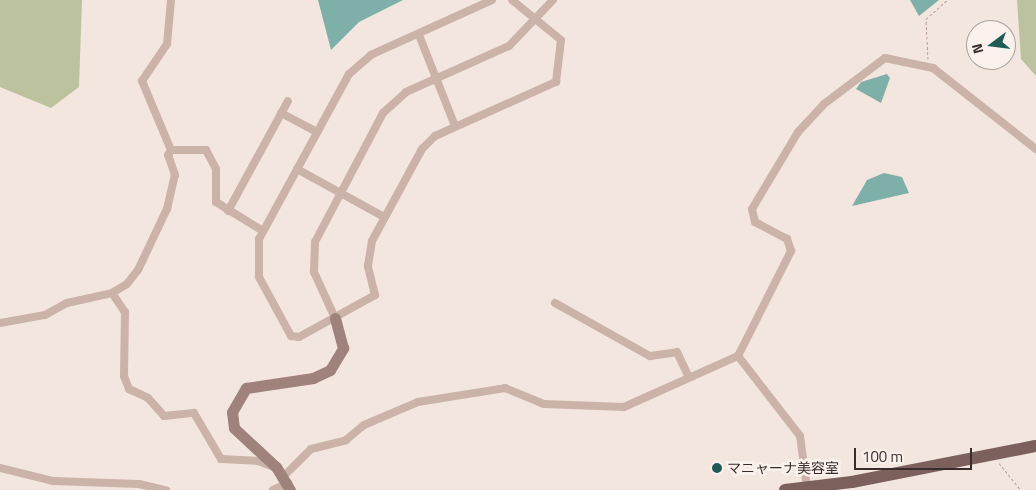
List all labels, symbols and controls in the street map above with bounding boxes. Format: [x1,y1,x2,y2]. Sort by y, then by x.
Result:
north arrow [966,20,1016,70]
text: N [966,41,988,56]
scale bar [856,438,974,470]
text: 100 m [862,445,903,468]
place label: マニャーナ美容室 [727,460,839,476]
marker: マニャーナ美容室 [711,462,723,474]

